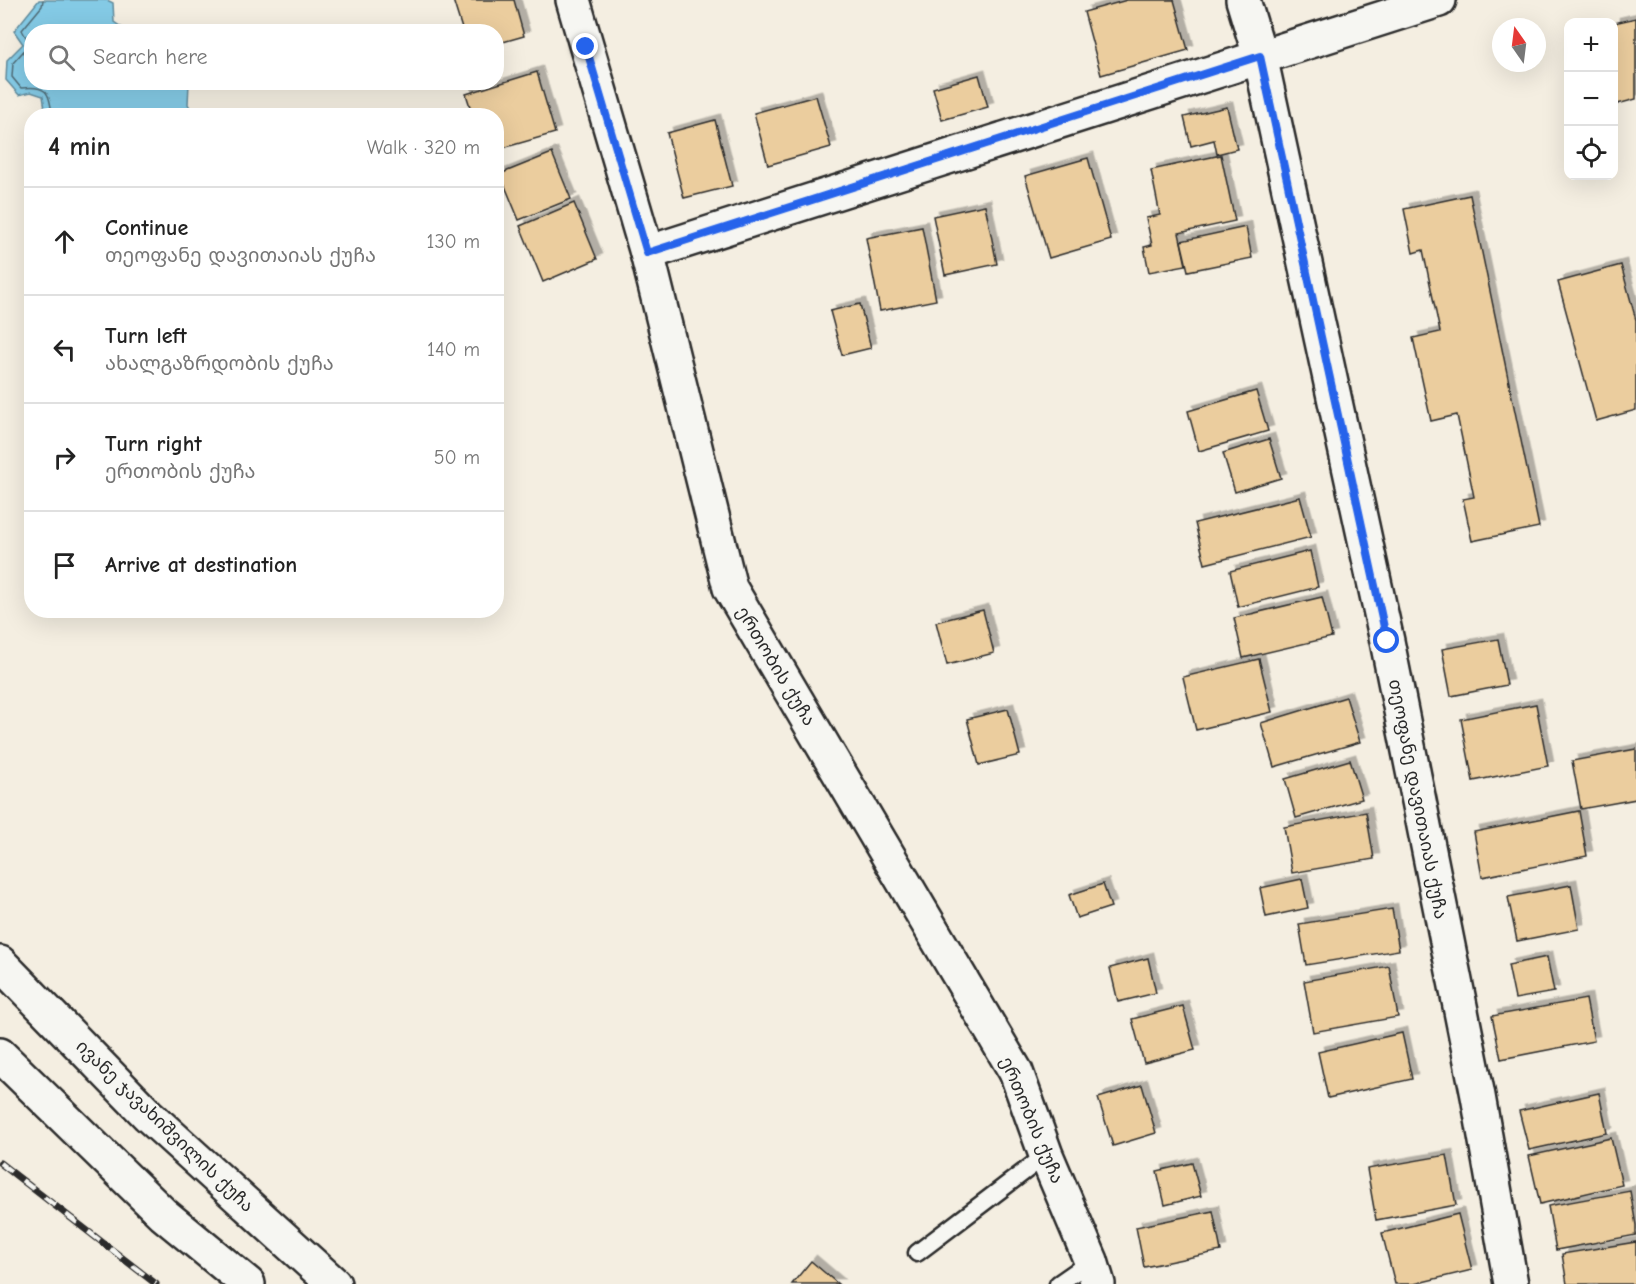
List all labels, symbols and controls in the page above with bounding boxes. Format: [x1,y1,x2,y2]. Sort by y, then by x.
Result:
north arrow [1492,18,1546,72]
map controls [1564,18,1618,180]
button: + [1564,18,1618,72]
search box [24,24,504,90]
route end [572,33,598,59]
icon: search [45,41,78,74]
text: Search here [93,44,208,70]
button: − [1564,72,1618,126]
button: locate [1564,126,1618,180]
text: 4 min [48,132,111,162]
text: Walk · 320 m [367,136,480,159]
text: Continue [105,215,188,241]
icon: ahead [48,225,81,258]
text: 130 m [427,230,480,253]
text: თეოფანე დავითაიას ქუჩა [105,244,376,267]
text: Turn left [105,323,187,349]
icon: left [48,333,81,366]
text: 140 m [427,338,480,361]
text: ახალგაზრდობის ქუჩა [105,352,334,375]
text: Turn right [105,431,202,457]
icon: right [48,441,81,474]
text: 50 m [434,446,480,469]
text: ერთობის ქუჩა [105,460,256,483]
icon: arrive [48,549,81,582]
text: Arrive at destination [105,552,297,578]
street label: ერთობის ქუჩა [732,603,819,730]
route start [1373,627,1399,653]
street label: თეოფანე დავითაიას ქუჩა [1384,677,1451,921]
street label: ივანე ჯავახიშვილის ქუჩა [72,1036,258,1217]
street label: ერთობის ქუჩა [995,1054,1068,1187]

